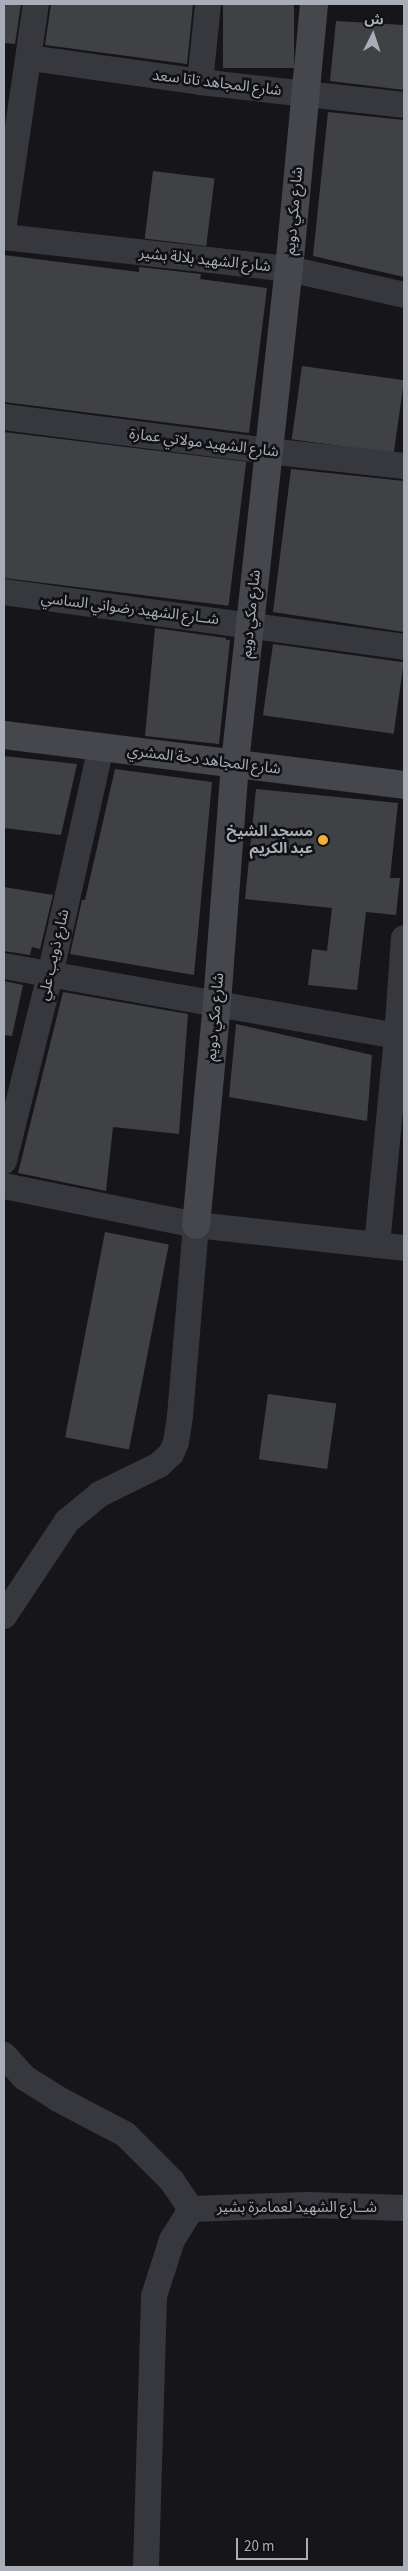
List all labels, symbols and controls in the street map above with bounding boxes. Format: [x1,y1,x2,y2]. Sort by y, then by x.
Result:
text: ش [364,9,384,31]
north arrow [348,10,398,60]
street label: شارع المجاهد تاتا سعد [151,66,283,100]
street label: شارع مكي دويم [281,166,307,256]
street label: شارع الشهيد بلالة بشير [138,244,272,276]
street label: شارع الشهيد مولاتي عمارة [128,425,280,461]
street label: شارع مكي دويم [237,569,265,659]
street label: شــارع الشهيد رضواني الساسي [40,589,220,629]
street label: شارع المجاهد دحة المشري [126,742,282,778]
place label: مسجد الشيخ عبد الكريم [227,822,313,857]
marker: مسجد الشيخ عبد الكريم [317,834,329,846]
street label: شارع ذويب علي [35,908,73,1002]
street label: شارع مكي دويم [202,972,228,1062]
street label: شــارع الشهيد لعمامرة بشير [217,2199,377,2217]
scale bar [238,2528,310,2560]
text: 20 m [244,2536,274,2557]

